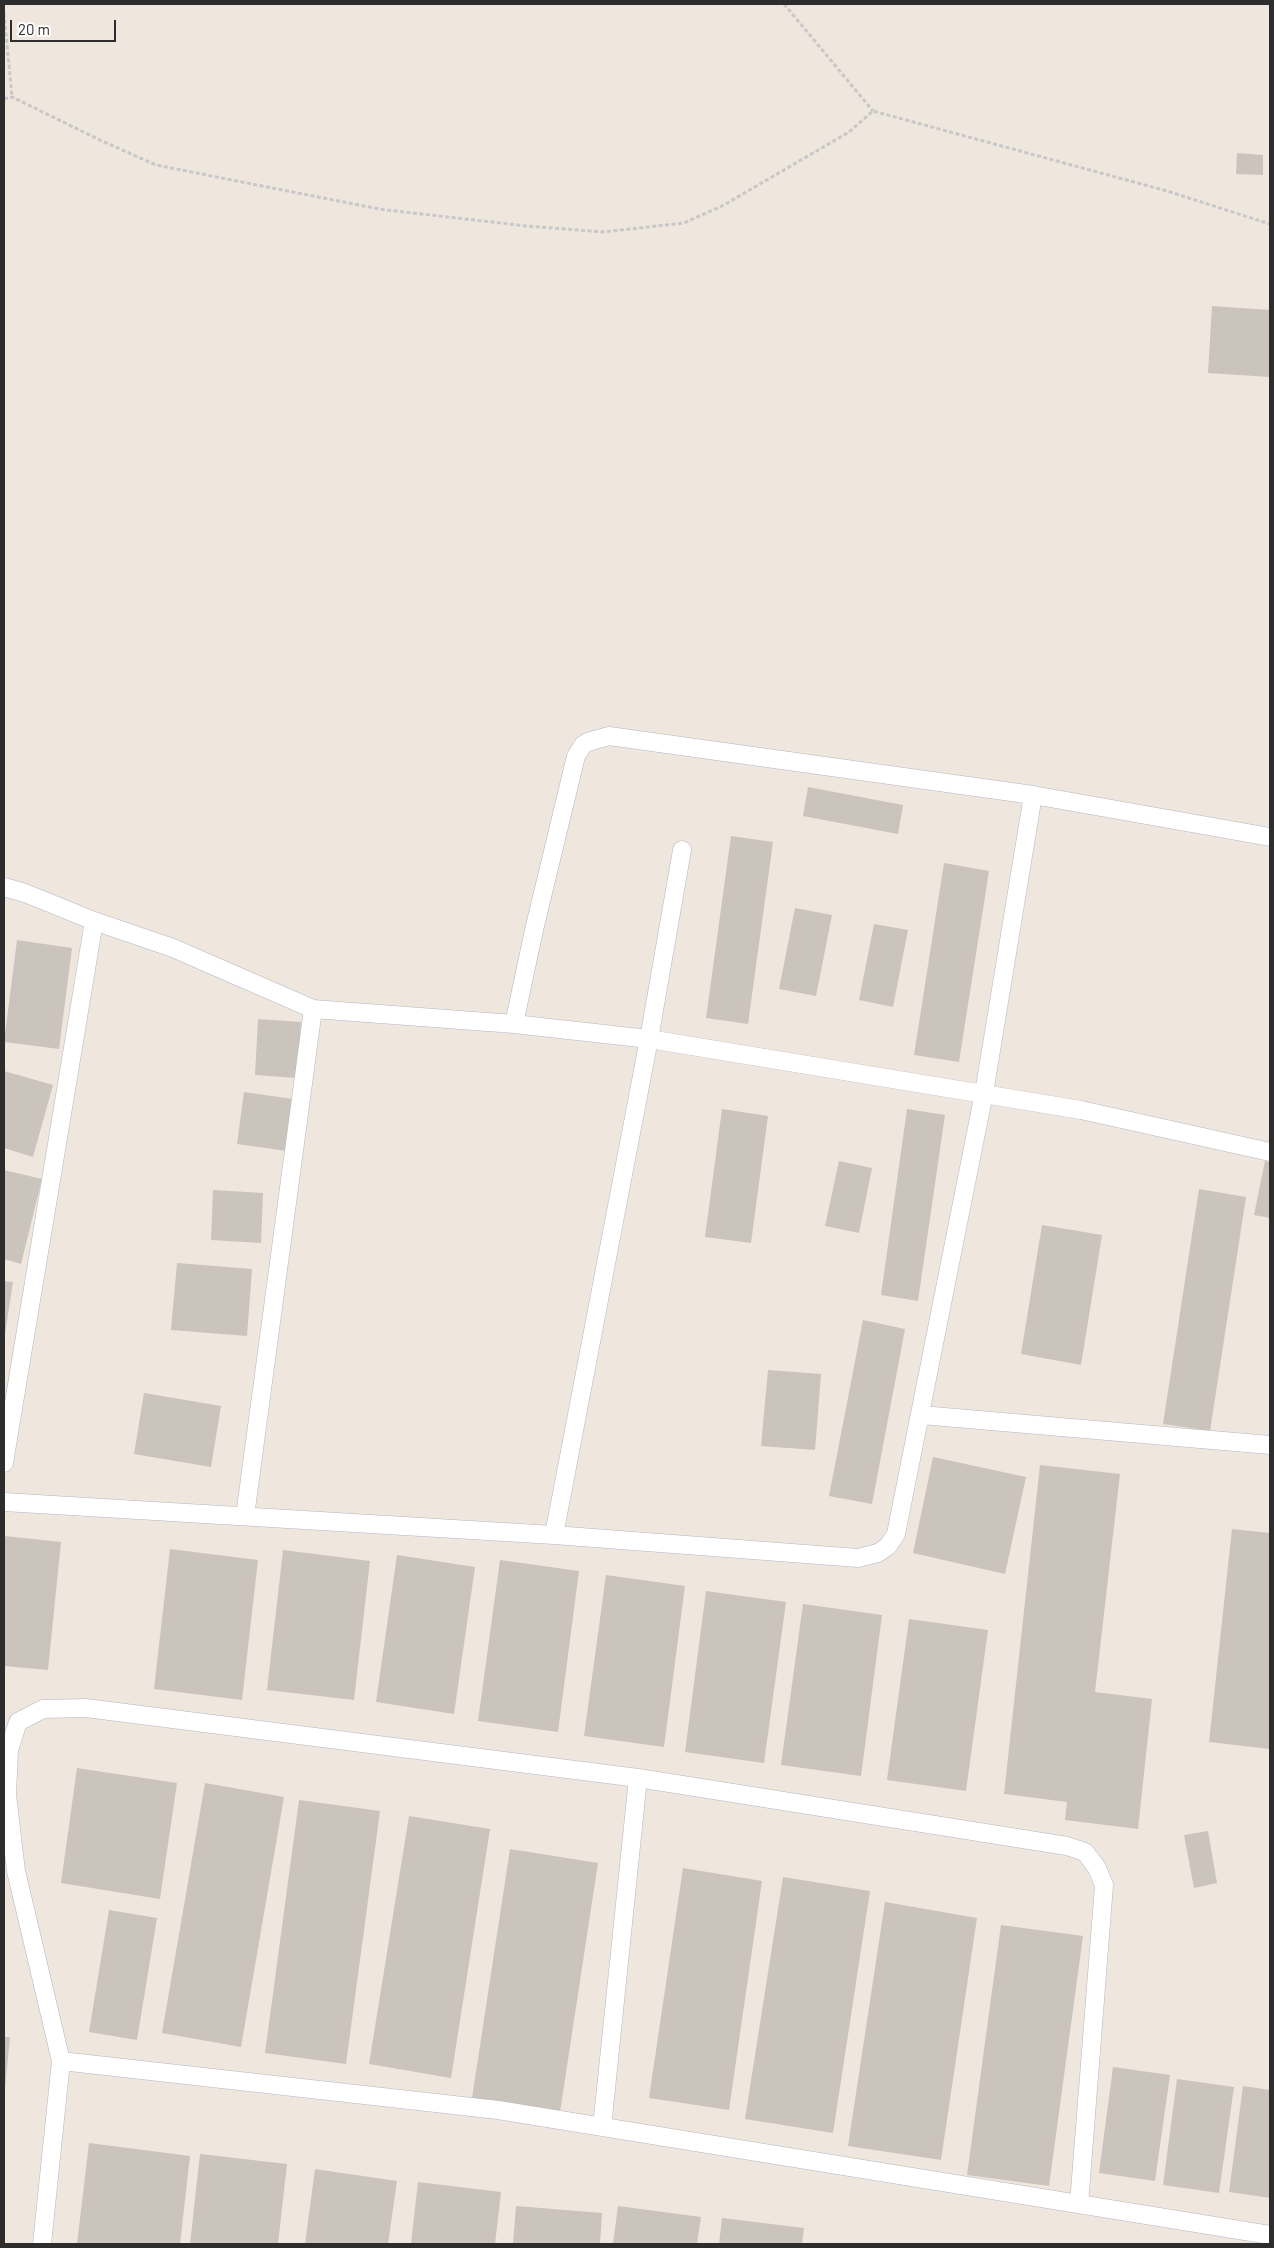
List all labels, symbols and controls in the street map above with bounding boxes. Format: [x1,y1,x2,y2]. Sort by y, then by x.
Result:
scale bar [12,10,119,42]
text: 20 m [18,20,50,38]

